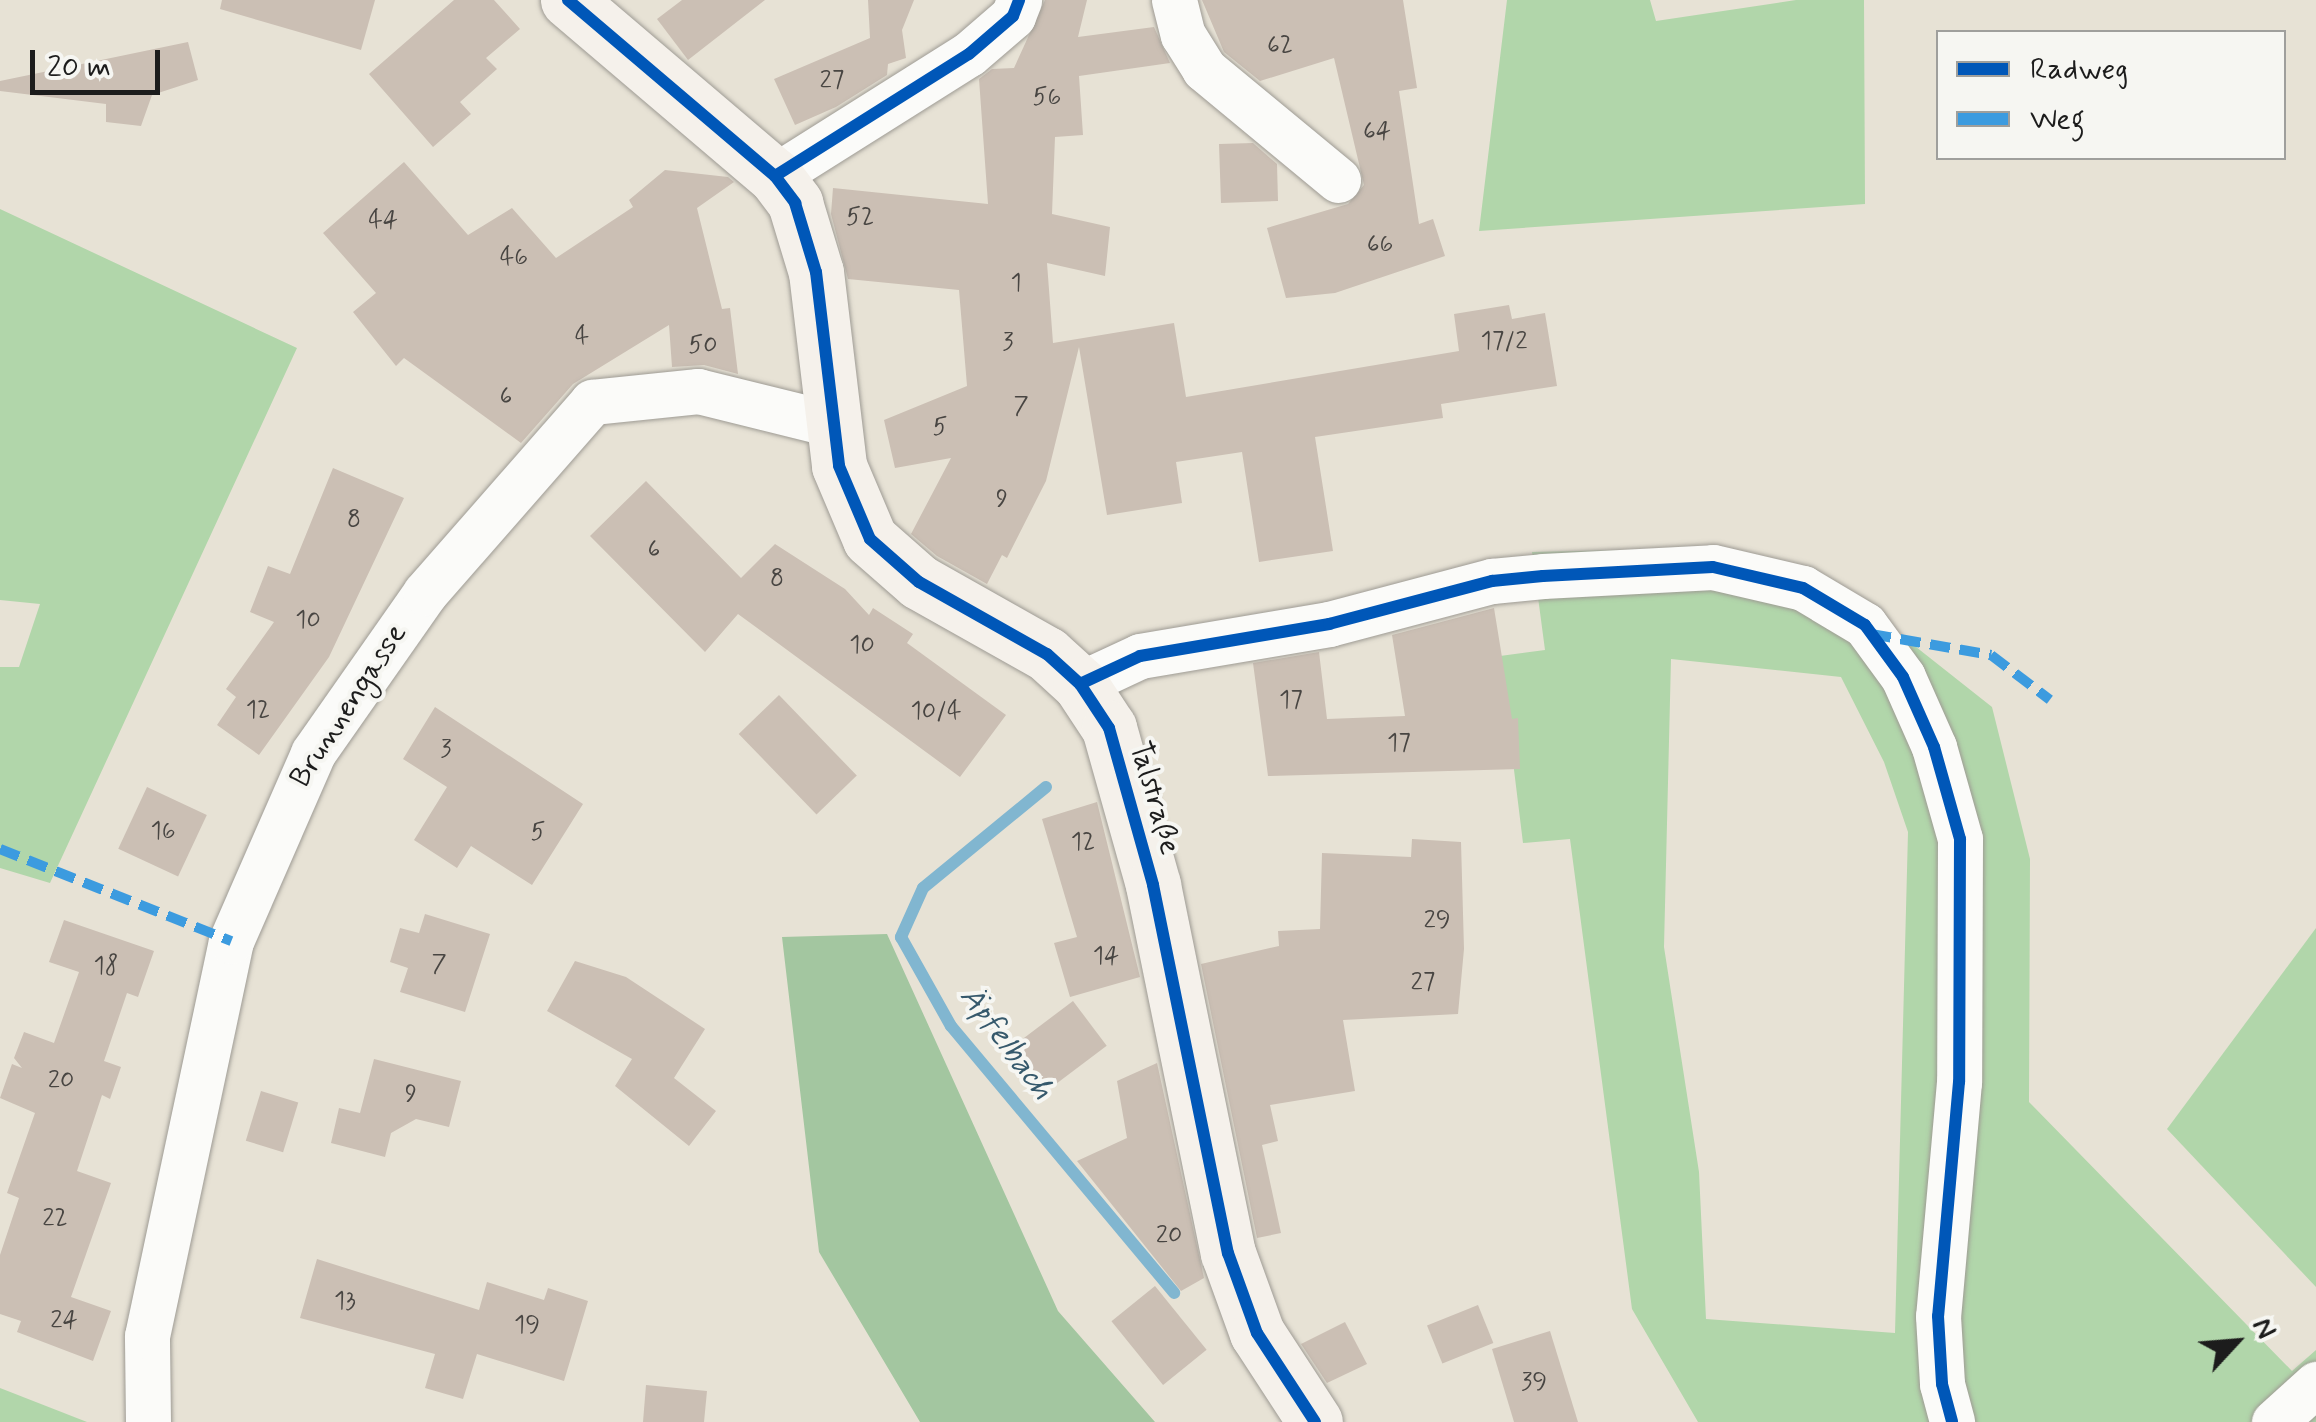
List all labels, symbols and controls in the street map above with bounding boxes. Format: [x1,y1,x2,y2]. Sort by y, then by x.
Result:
scale bar [35,30,165,92]
legend [1936,30,2286,160]
house number: 62 [1267,31,1293,61]
text: 20 m [47,48,111,87]
text: Radweg [2030,50,2128,89]
house number: 27 [820,66,844,96]
house number: 56 [1033,83,1061,113]
text: Weg [2030,100,2085,139]
house number: 64 [1363,117,1391,147]
house number: 52 [846,203,874,233]
house number: 44 [368,206,398,236]
house number: 66 [1367,230,1393,260]
house number: 46 [500,243,528,273]
house number: 1 [1010,269,1022,299]
house number: 4 [575,322,589,352]
house number: 17/2 [1481,327,1527,357]
house number: 3 [1002,328,1014,358]
house number: 50 [688,331,718,361]
house number: 6 [500,382,512,412]
house number: 7 [1013,392,1029,422]
house number: 5 [933,413,947,443]
house number: 9 [996,485,1008,515]
house number: 8 [347,505,361,535]
house number: 6 [648,535,660,565]
house number: 8 [770,564,784,594]
house number: 10 [295,606,321,636]
street label: Brunnengasse [283,618,415,794]
house number: 10 [849,631,875,661]
house number: 17 [1279,686,1303,716]
house number: 12 [246,696,270,726]
house number: 10/4 [911,697,961,727]
house number: 17 [1387,729,1411,759]
house number: 3 [440,735,452,765]
street label: Talstraße [1121,737,1187,859]
house number: 16 [151,817,175,847]
house number: 5 [531,818,545,848]
house number: 12 [1071,828,1095,858]
house number: 29 [1423,906,1451,936]
house number: 14 [1093,942,1119,972]
house number: 7 [431,950,447,980]
house number: 18 [94,952,118,982]
house number: 27 [1411,968,1435,998]
water label: Äpfelbach [951,979,1061,1107]
house number: 20 [48,1066,74,1096]
house number: 9 [405,1080,417,1110]
house number: 22 [42,1204,68,1234]
house number: 20 [1156,1221,1182,1251]
house number: 13 [334,1287,356,1317]
north arrow [2186,1292,2286,1392]
house number: 24 [50,1306,78,1336]
house number: 19 [514,1311,540,1341]
text: N [2243,1312,2284,1345]
house number: 39 [1521,1368,1547,1398]

